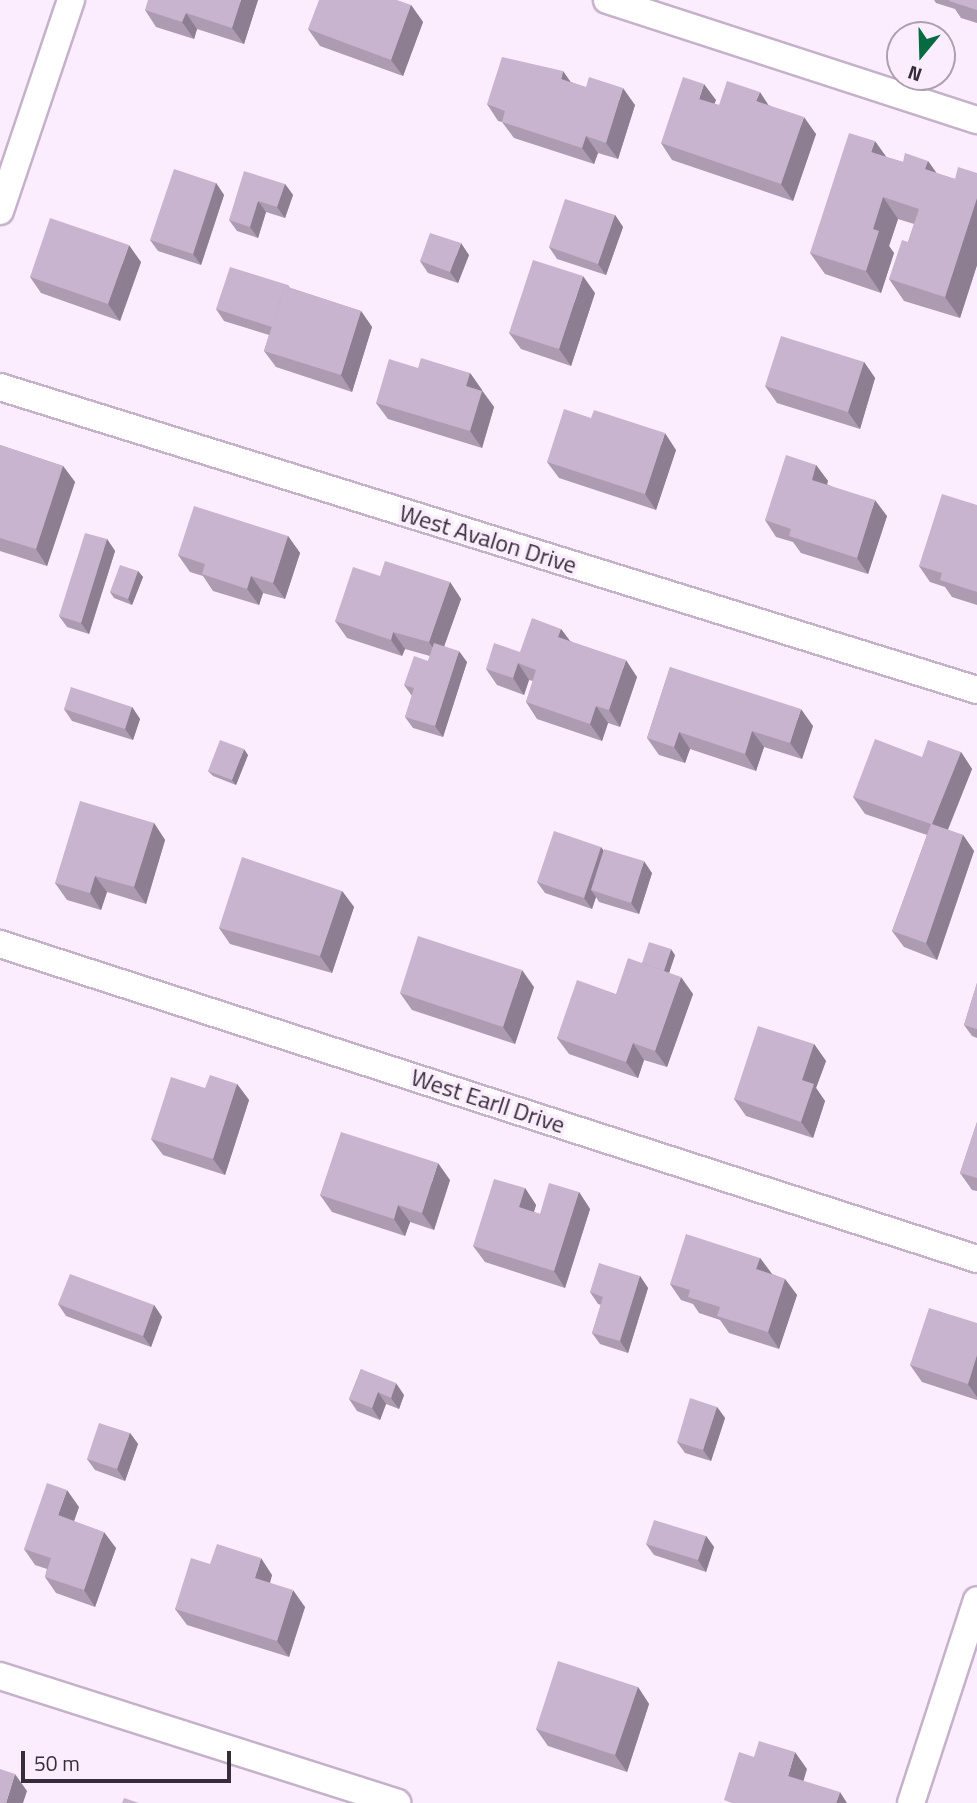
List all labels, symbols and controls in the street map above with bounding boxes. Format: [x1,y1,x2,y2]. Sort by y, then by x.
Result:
north arrow [886,21,956,91]
text: N [904,59,926,90]
street label: West Avalon Drive [396,498,580,580]
street label: West Earll Drive [407,1063,569,1139]
scale bar [24,1736,234,1780]
text: 50 m [34,1747,80,1779]

